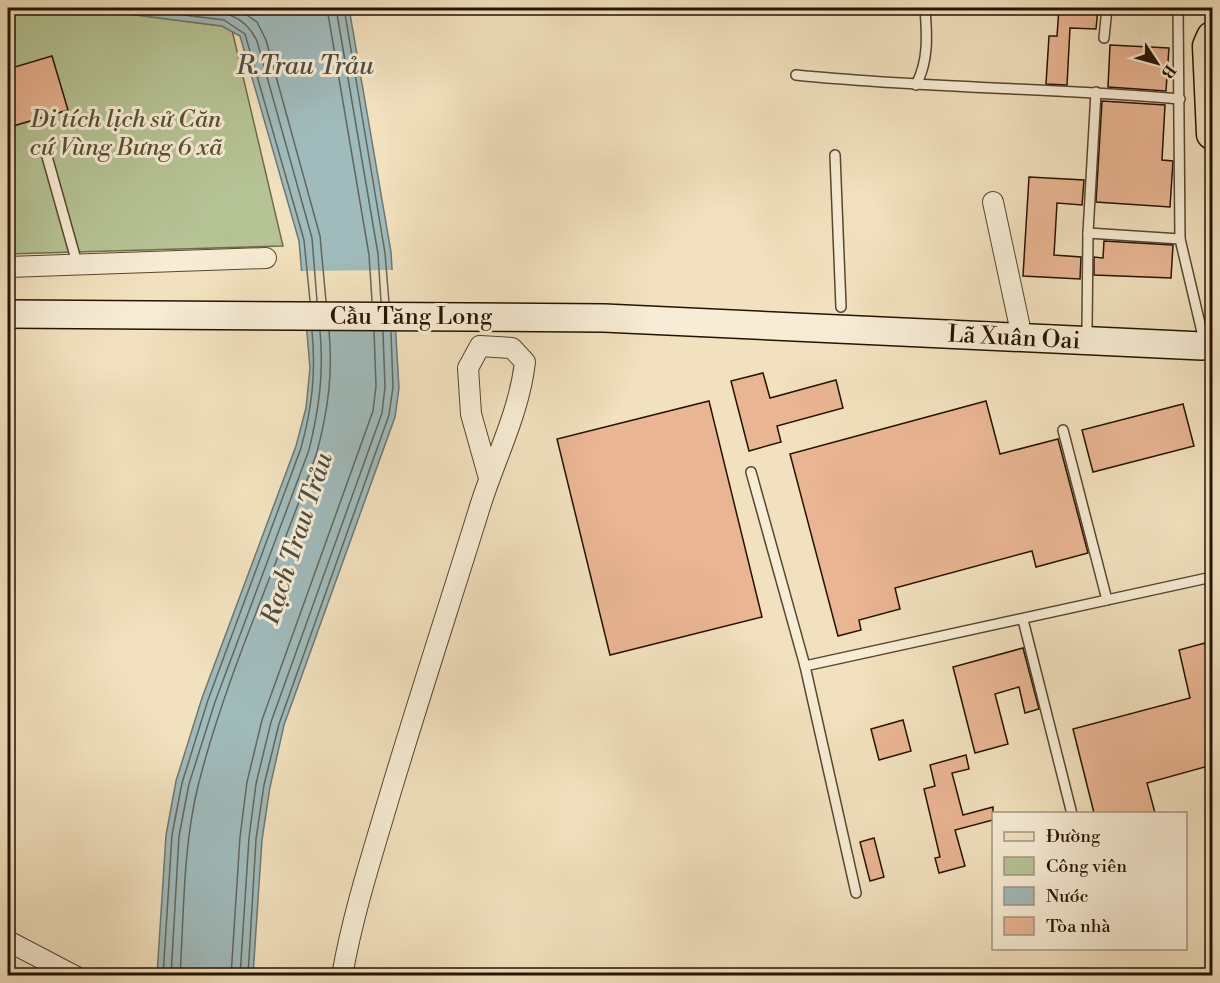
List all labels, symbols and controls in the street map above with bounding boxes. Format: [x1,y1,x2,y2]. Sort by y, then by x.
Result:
north arrow [1127,33,1187,93]
water label: R.Trau Trảu [235,50,374,82]
text: B [1157,60,1180,82]
park label: Di tích lịch sử Căn cứ Vùng Bưng 6 xã [30,105,223,163]
street label: Cầu Tăng Long [330,302,493,332]
street label: Lã Xuân Oai [947,320,1081,356]
water label: Rạch Trau Trảu [254,448,340,629]
legend [992,812,1187,950]
text: Đường [1046,825,1101,848]
text: Công viên [1046,855,1127,878]
text: Nước [1046,885,1089,908]
text: Tòa nhà [1046,915,1111,938]

